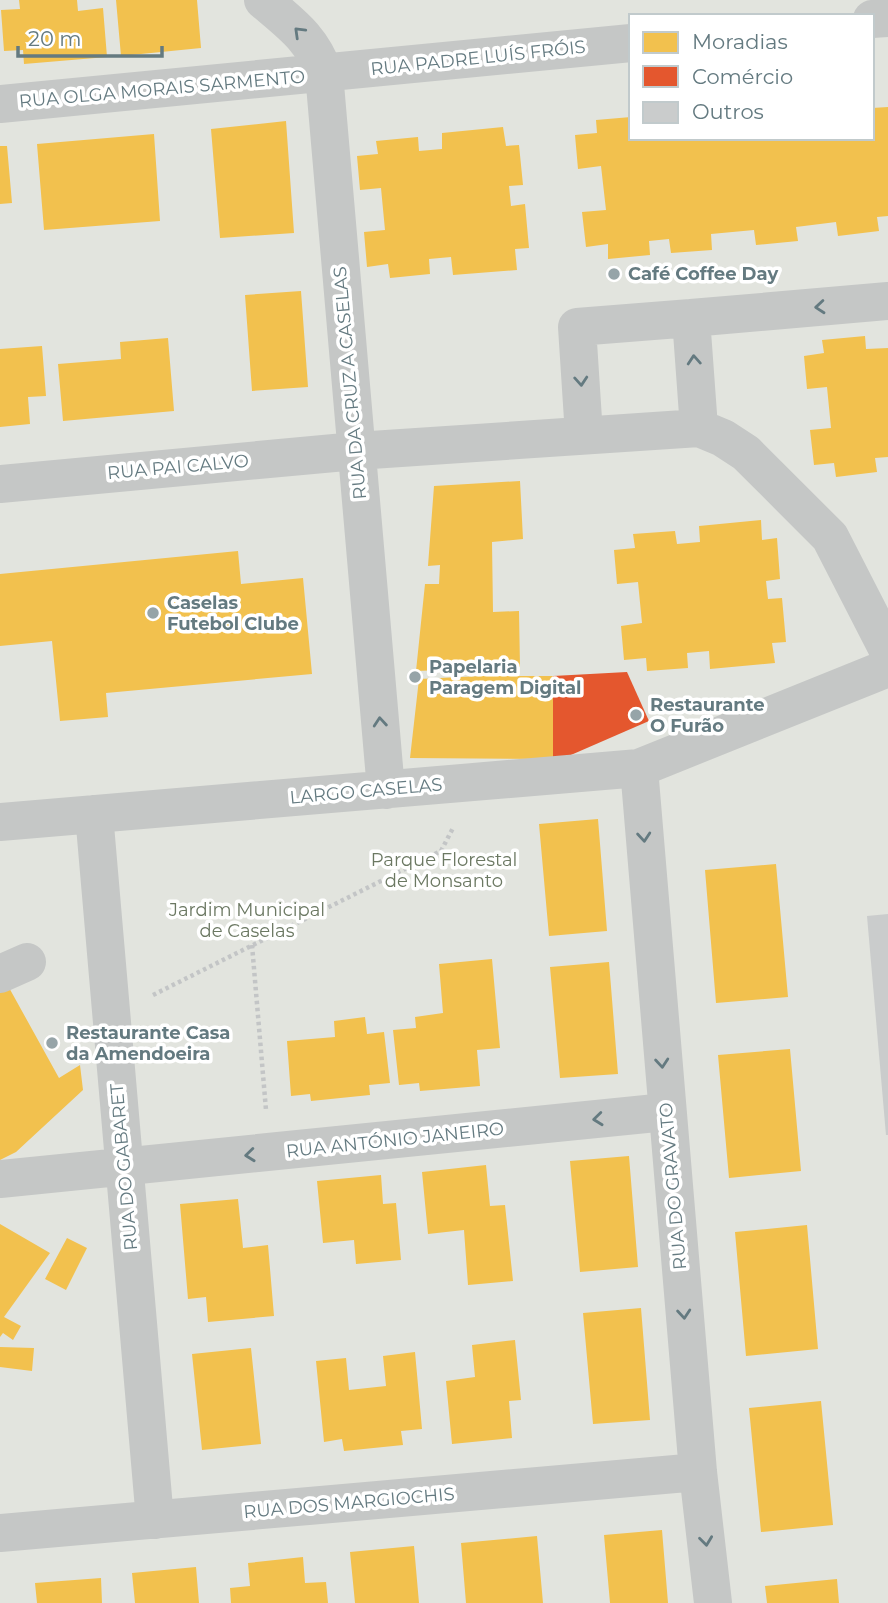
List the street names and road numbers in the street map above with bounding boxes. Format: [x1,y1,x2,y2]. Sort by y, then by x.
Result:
street label: RUA PADRE LUÍS FRÓIS [369,36,587,80]
street label: RUA OLGA MORAIS SARMENTO [18,66,306,112]
street label: RUA DA CRUZ A CASELAS [329,265,371,501]
street label: RUA PAI CALVO [106,450,250,484]
street label: LARGO CASELAS [289,773,443,809]
street label: RUA DO GABARET [106,1082,142,1252]
street label: RUA DO GRAVATO [655,1101,691,1271]
street label: RUA ANTÓNIO JANEIRO [285,1118,505,1162]
street label: RUA DOS MARGIOCHIS [243,1483,455,1523]

